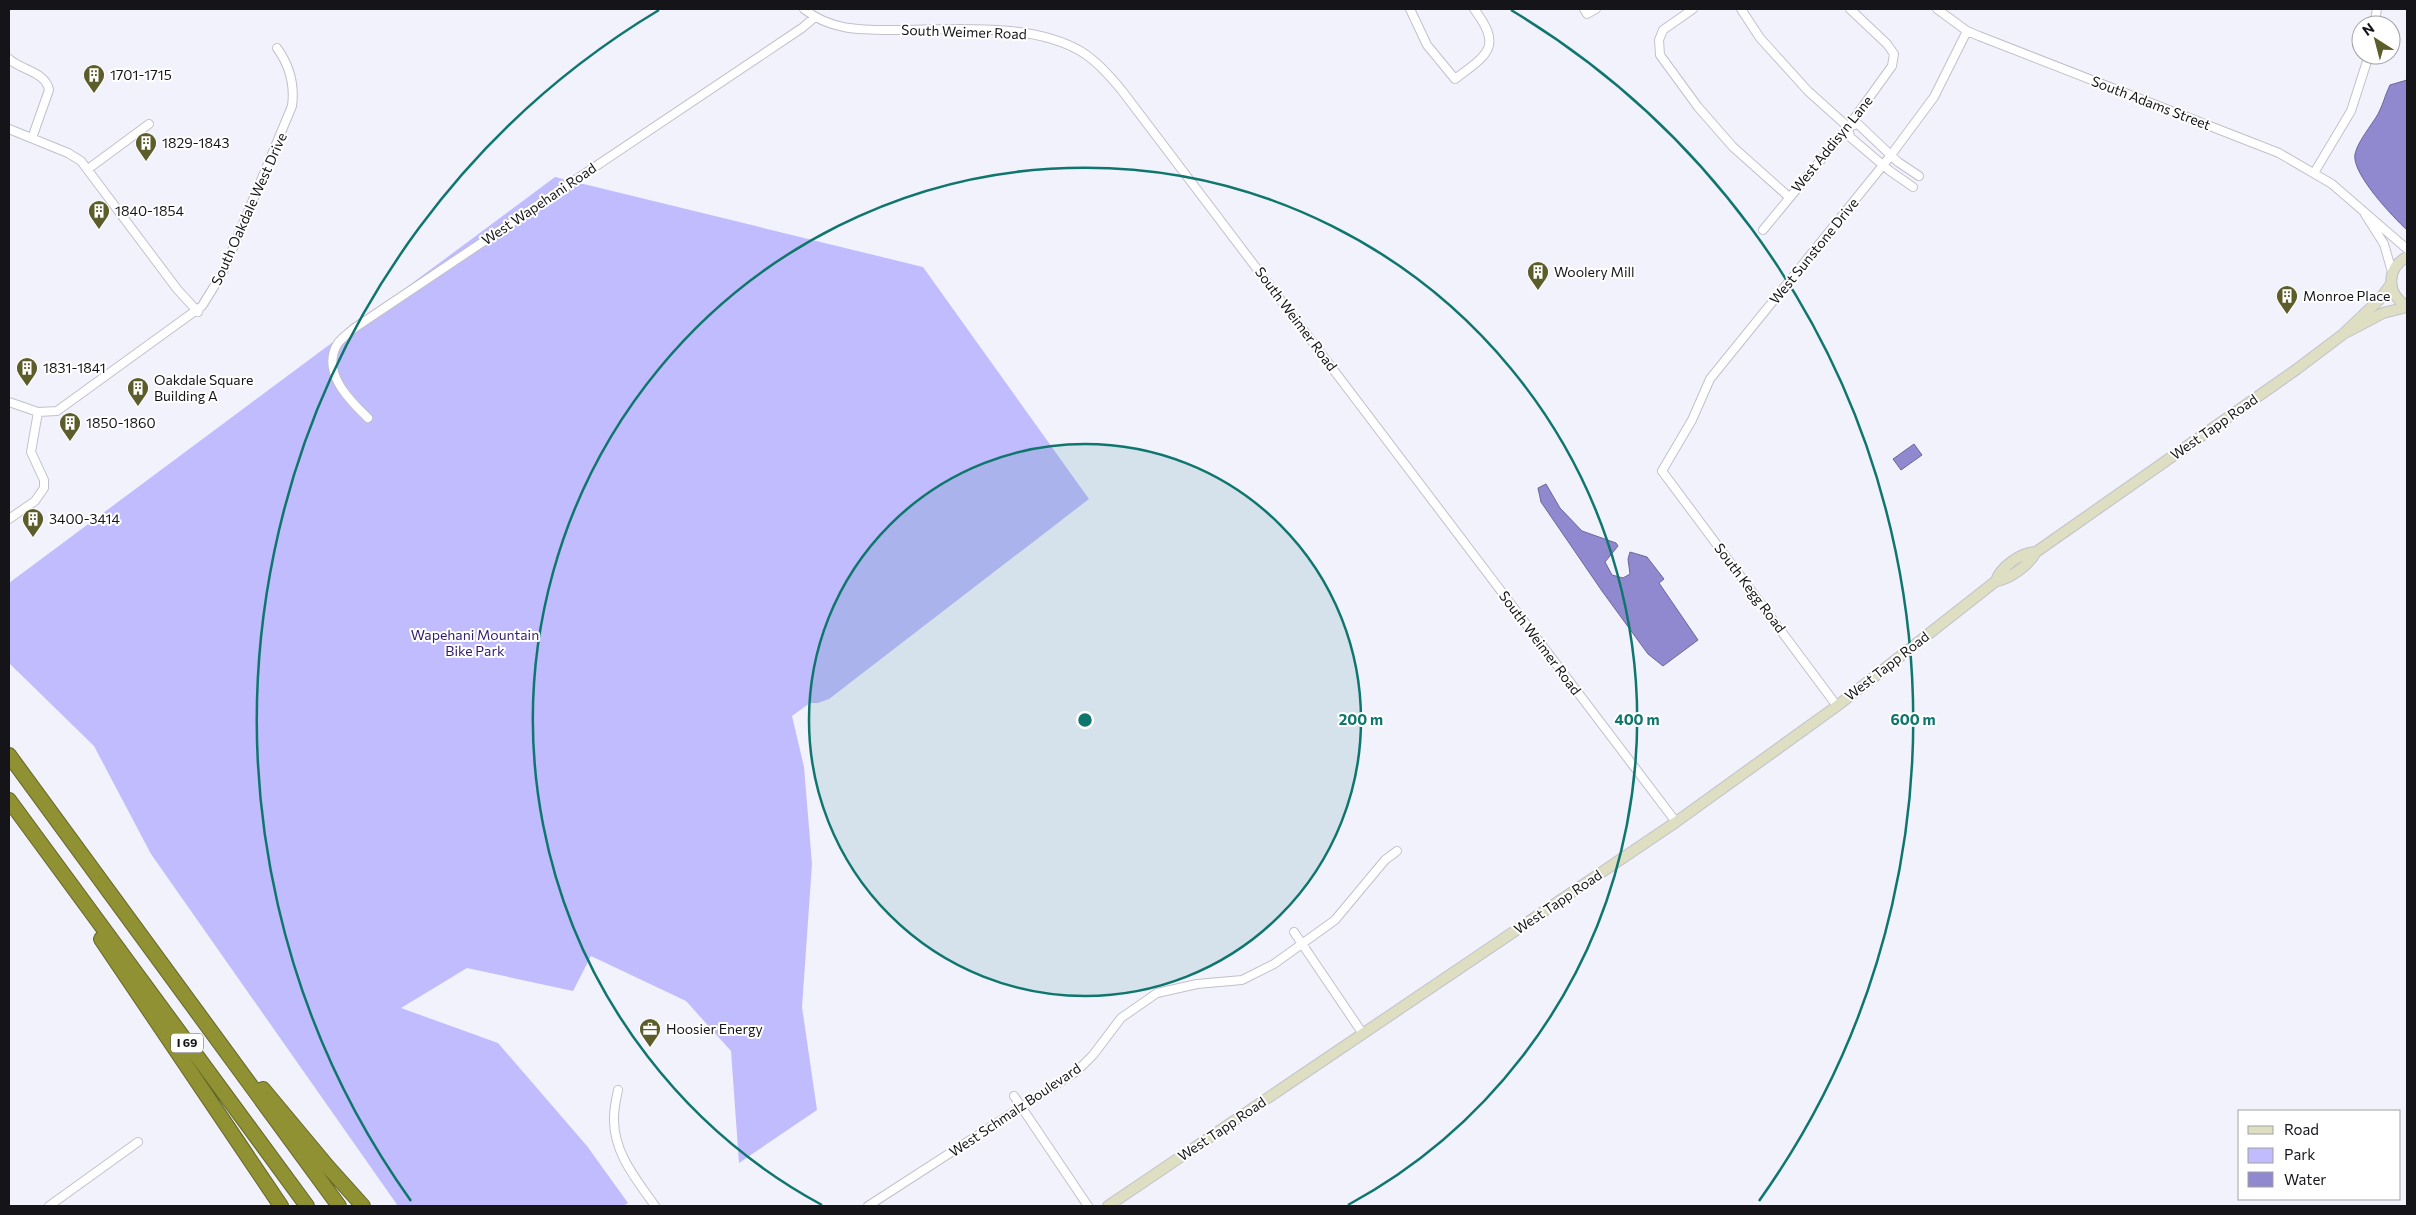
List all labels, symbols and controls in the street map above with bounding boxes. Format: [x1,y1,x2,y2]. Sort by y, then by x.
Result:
north arrow [2351,15,2401,65]
text: N [2359,19,2377,39]
street label: South Weimer Road [901,21,1027,42]
building icon: 1701-1715 [82,63,106,94]
place label: 1701-1715 [110,66,172,83]
street label: South Adams Street [2089,72,2213,133]
street label: West Addisyn Lane [1787,92,1876,195]
street label: South Oakdale West Drive [207,130,290,288]
building icon: 1829-1843 [134,131,158,162]
place label: 1829-1843 [162,134,229,151]
street label: West Wapehani Road [478,159,599,248]
street label: West Sunstone Drive [1766,194,1862,307]
building icon: 1840-1854 [87,199,111,230]
place label: 1840-1854 [115,202,184,219]
building icon: Woolery Mill [1526,260,1550,291]
street label: South Weimer Road [1252,263,1341,374]
place label: Woolery Mill [1554,263,1635,280]
building icon: Monroe Place [2275,284,2299,315]
place label: Monroe Place [2303,287,2391,304]
building icon: 1831-1841 [15,356,39,387]
place label: 1831-1841 [43,359,106,376]
place label: Oakdale Square Building A [154,371,253,404]
building icon: Oakdale Square Building A [126,376,150,407]
street label: West Tapp Road [2167,390,2261,463]
building icon: 1850-1860 [58,411,82,442]
place label: 1850-1860 [86,414,156,431]
building icon: 3400-3414 [21,507,45,538]
place label: 3400-3414 [49,510,121,527]
street label: South Kegg Road [1711,540,1790,636]
street label: South Weimer Road [1496,587,1585,698]
park label: Wapehani Mountain Bike Park [411,626,539,659]
street label: West Tapp Road [1841,627,1932,704]
text: 200 m [1339,710,1383,728]
text: 400 m [1614,710,1660,728]
text: 600 m [1890,710,1936,728]
centre of rings [1076,711,1094,729]
street label: West Tapp Road [1510,866,1605,937]
office icon: Hoosier Energy [638,1017,662,1048]
place label: Hoosier Energy [666,1020,763,1037]
road number: I 69 [171,1034,203,1052]
street label: West Schmalz Boulevard [946,1059,1084,1160]
street label: West Tapp Road [1174,1093,1269,1164]
legend [2238,1110,2401,1200]
text: Road [2284,1120,2319,1138]
text: Park [2284,1145,2315,1163]
text: Water [2284,1170,2326,1188]

